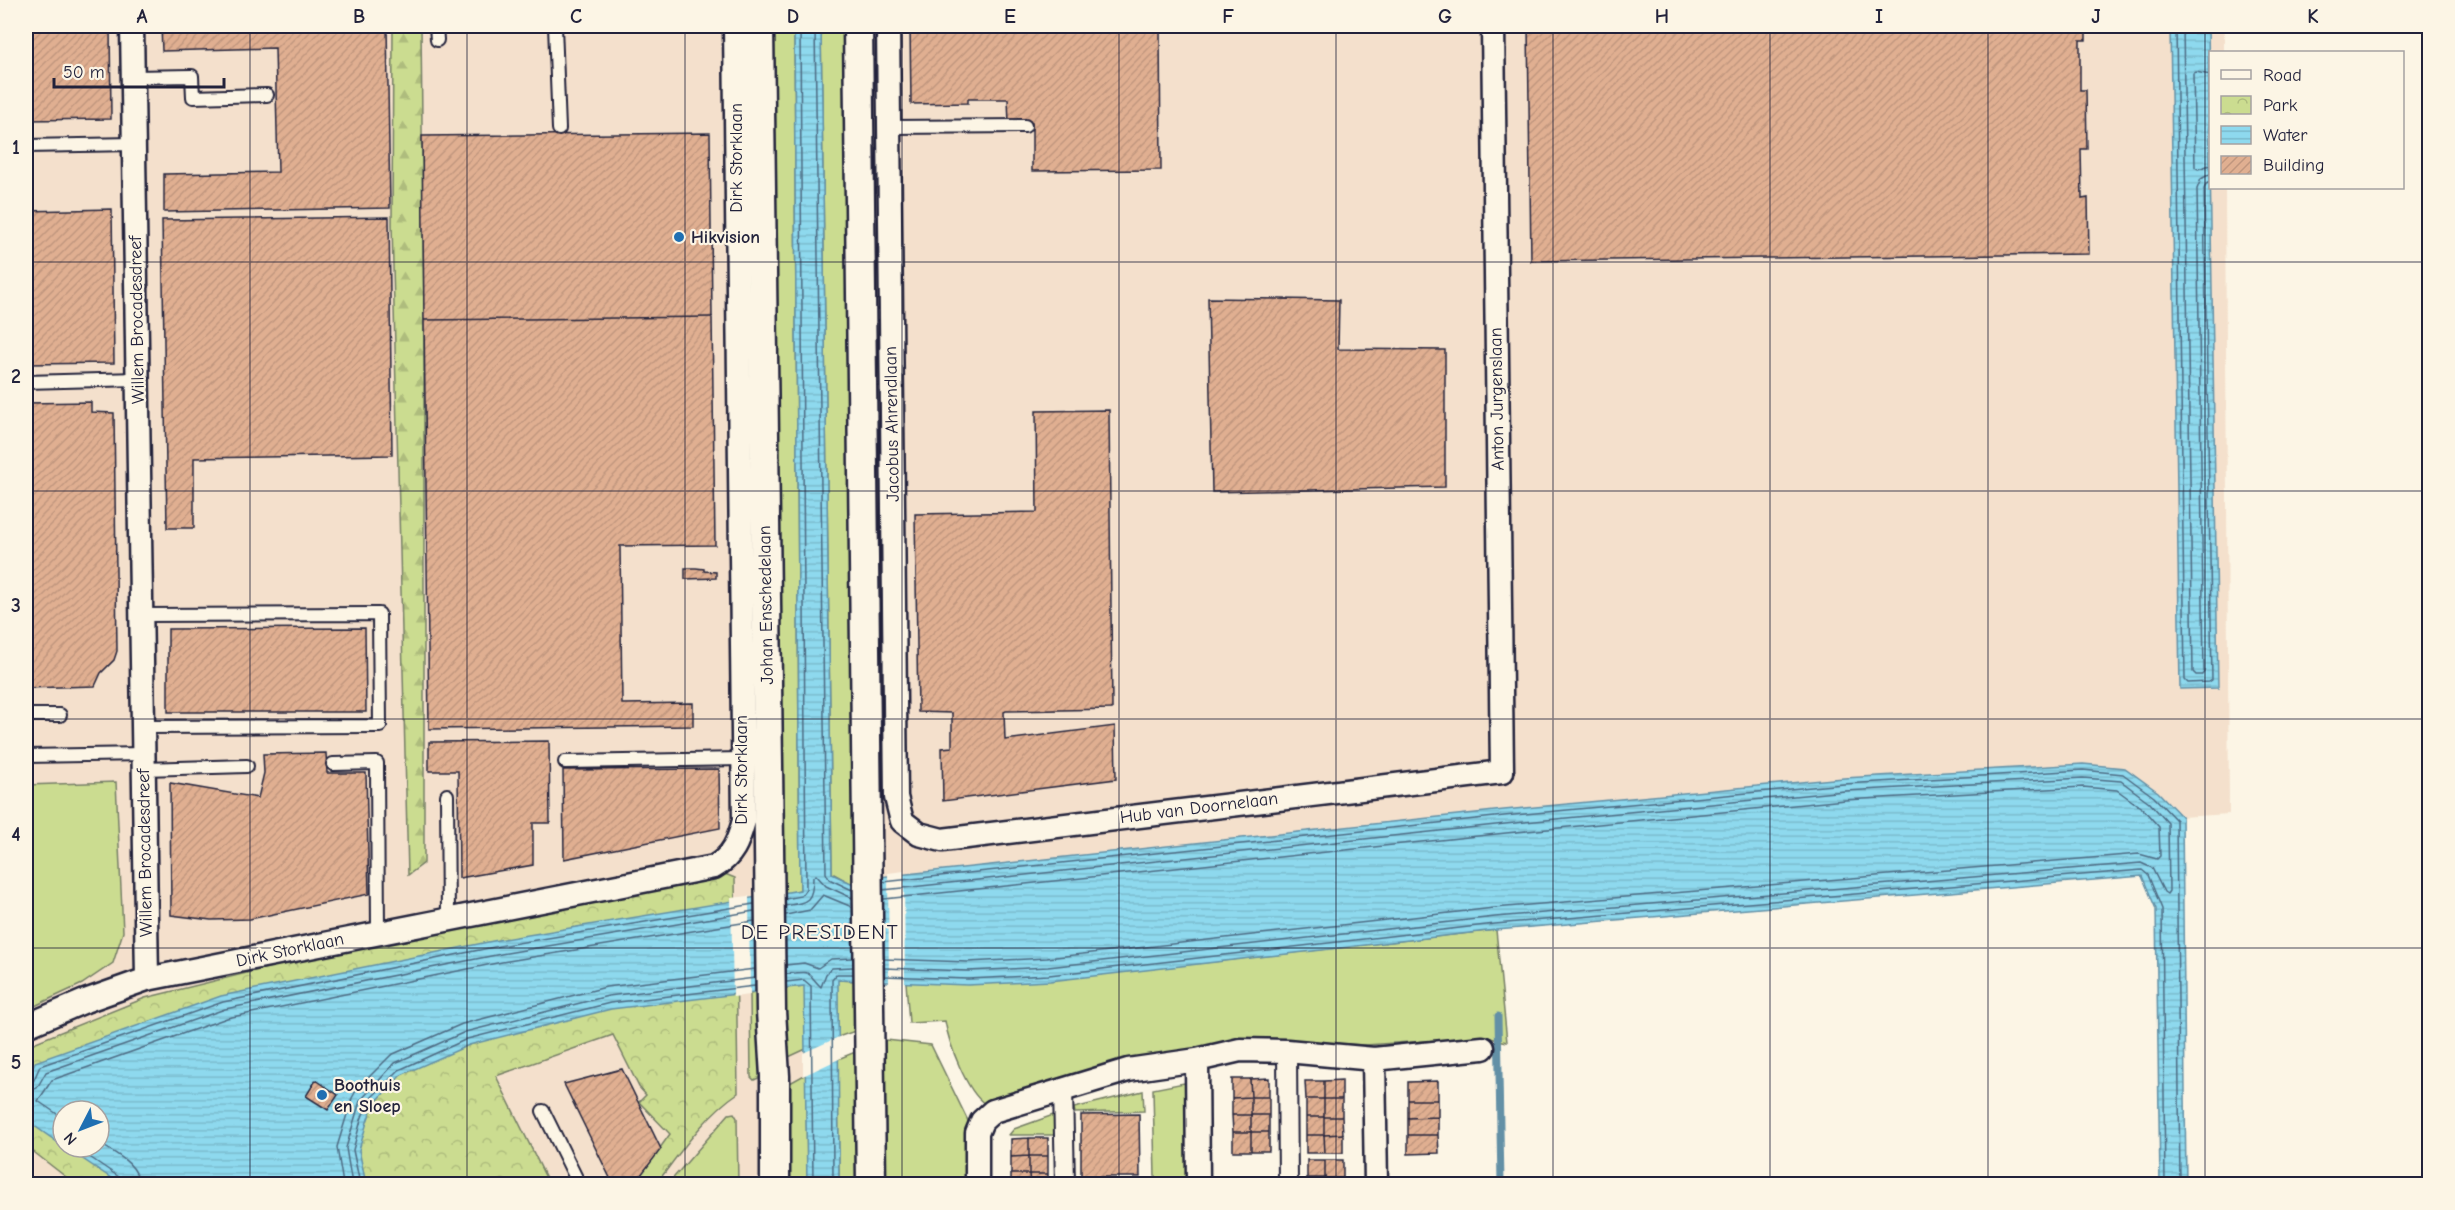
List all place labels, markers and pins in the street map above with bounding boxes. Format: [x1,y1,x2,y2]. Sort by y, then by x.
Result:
place label: Hikvision [691,227,760,248]
marker: Hikvision [672,230,686,244]
place label: Boothuis en Sloep [334,1075,401,1117]
marker: Boothuis en Sloep [315,1088,329,1102]

